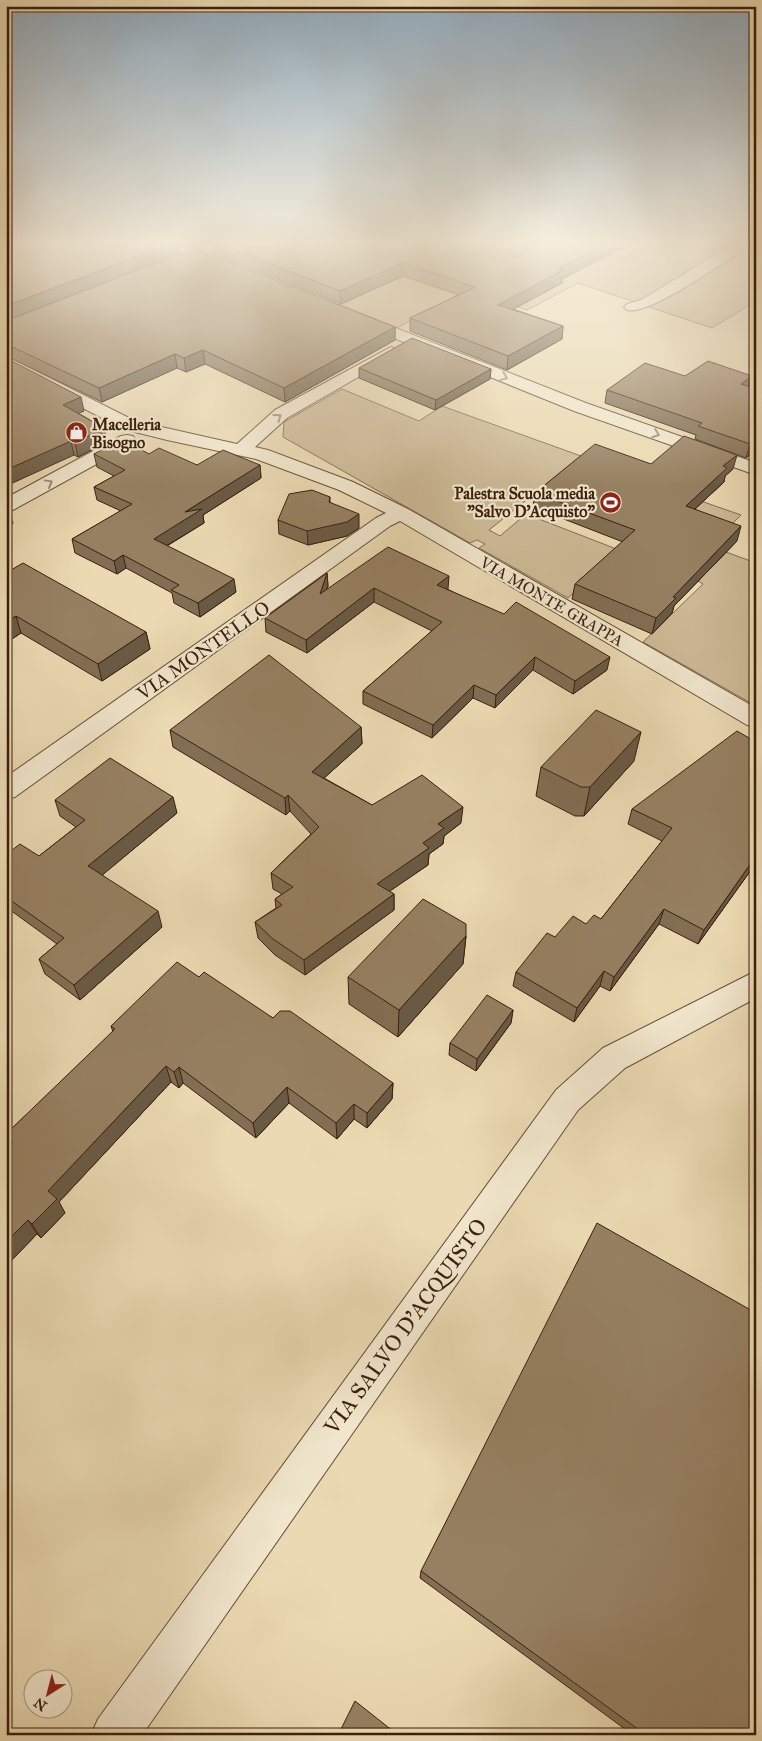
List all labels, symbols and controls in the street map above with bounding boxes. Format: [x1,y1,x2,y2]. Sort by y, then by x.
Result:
one-way arrow [499,371,507,381]
one-way arrow [272,414,282,423]
place label: Macelleria Bisogno [92,415,162,453]
shop icon: Macelleria Bisogno [64,421,88,445]
one-way arrow [651,428,659,438]
one-way arrow [44,479,53,489]
place label: Palestra Scuola media "Salvo D'Acquisto" [454,484,596,522]
sports icon: Palestra Scuola media "Salvo D'Acquisto" [599,490,623,514]
street label: VIA MONTE GRAPPA [476,552,627,650]
street label: VIA MONTELLO [132,596,274,705]
street label: VIA SALVO D'ACQUISTO [317,1213,493,1440]
north arrow [22,1668,72,1718]
text: N [31,1694,50,1714]

